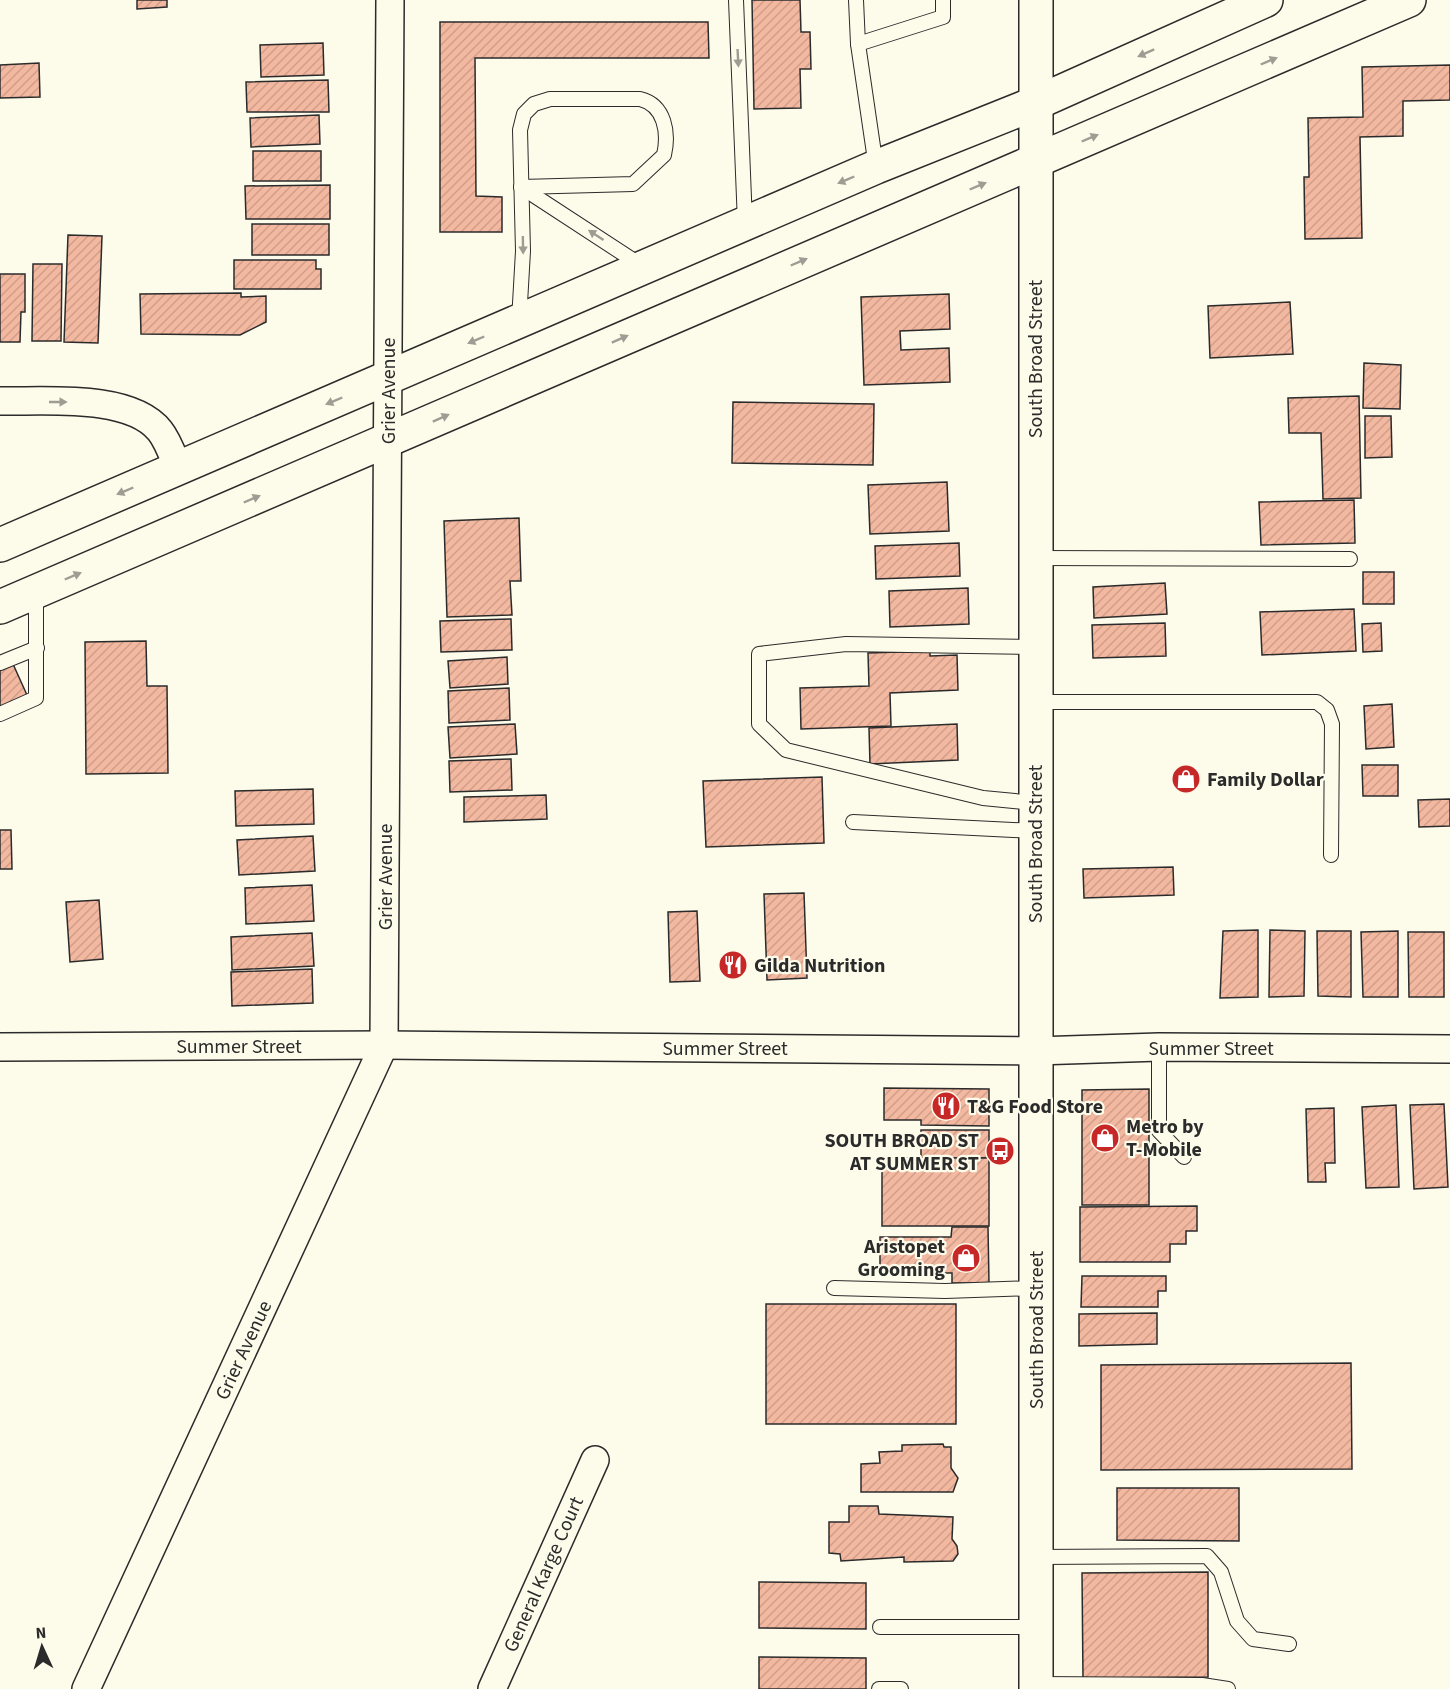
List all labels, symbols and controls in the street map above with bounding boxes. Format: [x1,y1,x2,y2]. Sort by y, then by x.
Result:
one-way arrow [734,49,743,68]
one-way arrow [1138,49,1155,58]
one-way arrow [1261,56,1278,65]
one-way arrow [1082,133,1100,143]
one-way arrow [837,176,855,185]
one-way arrow [970,181,988,191]
one-way arrow [587,230,604,241]
one-way arrow [518,236,527,255]
one-way arrow [790,257,808,266]
street label: South Broad Street [1022,280,1050,438]
one-way arrow [467,335,485,345]
one-way arrow [611,335,628,344]
street label: Grier Avenue [375,338,403,444]
one-way arrow [49,397,68,407]
one-way arrow [325,397,343,406]
one-way arrow [433,413,450,422]
one-way arrow [115,486,133,496]
one-way arrow [244,494,262,504]
one-way arrow [64,571,82,580]
shop icon: Family Dollar [1170,763,1202,795]
street label: South Broad Street [1022,765,1050,923]
place label: Family Dollar [1207,766,1324,794]
street label: Grier Avenue [372,824,400,930]
restaurant icon: Gilda Nutrition [717,949,749,981]
place label: Gilda Nutrition [754,952,886,980]
street label: Summer Street [176,1033,302,1061]
street label: Summer Street [662,1035,788,1063]
street label: Summer Street [1148,1035,1274,1063]
restaurant icon: T&G Food Store [930,1090,962,1122]
place label: T&G Food Store [967,1093,1103,1121]
place label: Metro by T-Mobile [1126,1113,1204,1164]
shop icon: Metro by T-Mobile [1089,1122,1121,1154]
place label: SOUTH BROAD ST AT SUMMER ST [824,1127,979,1178]
bus stop icon: SOUTH BROAD ST AT SUMMER ST [984,1135,1016,1167]
place label: Aristopet Grooming [858,1233,945,1284]
shop icon: Aristopet Grooming [950,1242,982,1274]
street label: South Broad Street [1023,1251,1051,1409]
street label: Grier Avenue [209,1296,279,1405]
street label: General Karge Court [497,1492,591,1657]
north arrow [12,1617,72,1677]
text: N [35,1622,47,1644]

